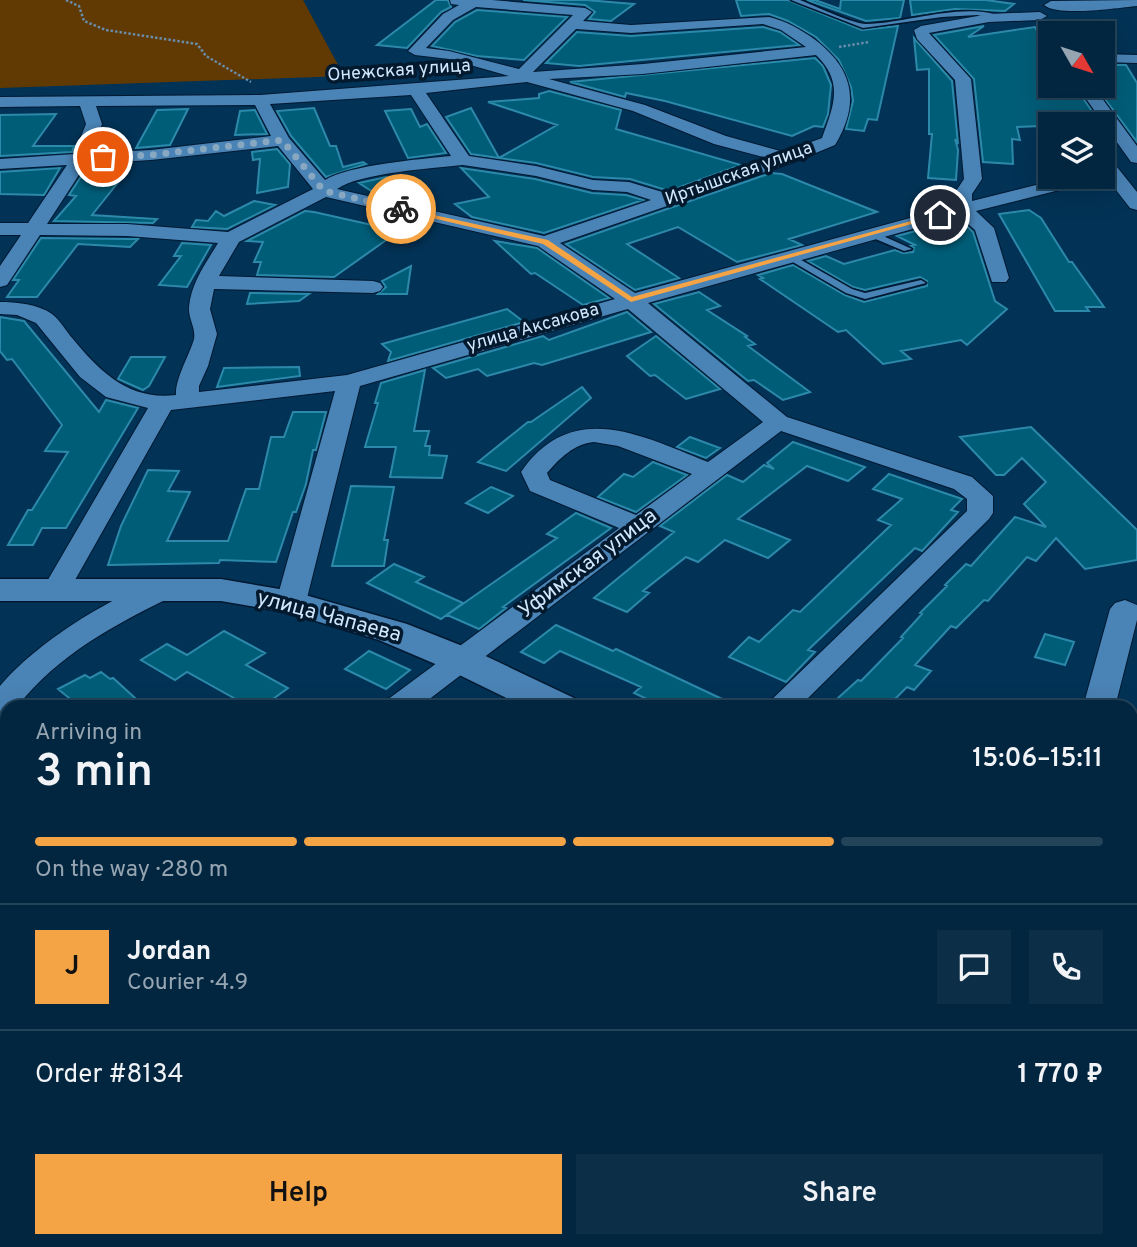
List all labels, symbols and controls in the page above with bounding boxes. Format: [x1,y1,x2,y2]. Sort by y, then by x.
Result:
north arrow [1038,21,1115,98]
map controls [1038,21,1115,189]
street label: Онежская улица [327,55,471,87]
button: layers [1038,112,1115,189]
pin [73,127,133,187]
street label: Иртышская улица [662,137,816,211]
icon: bag [84,138,122,176]
courier [366,174,436,244]
pin [910,185,970,245]
icon: bike [382,190,420,228]
icon: home [921,196,959,234]
street label: улица Аксакова [464,298,602,358]
street label: Уфимская улица [513,503,663,625]
street label: улица Чапаева [254,585,404,649]
text: Arriving in [35,719,142,748]
text: 15:06–15:11 [972,743,1103,776]
text: 3 min [35,744,153,803]
text: On the way · 280 m [35,856,228,885]
button: chat [937,930,1011,1004]
button: phone [1029,930,1103,1004]
text: Jordan [127,936,211,969]
text: J [65,951,79,984]
text: Courier · 4.9 [127,969,248,998]
text: Order #8134 [35,1059,184,1092]
text: 1 770 ₽ [1017,1059,1103,1092]
button: Help [35,1154,562,1234]
button: Share [576,1154,1103,1234]

